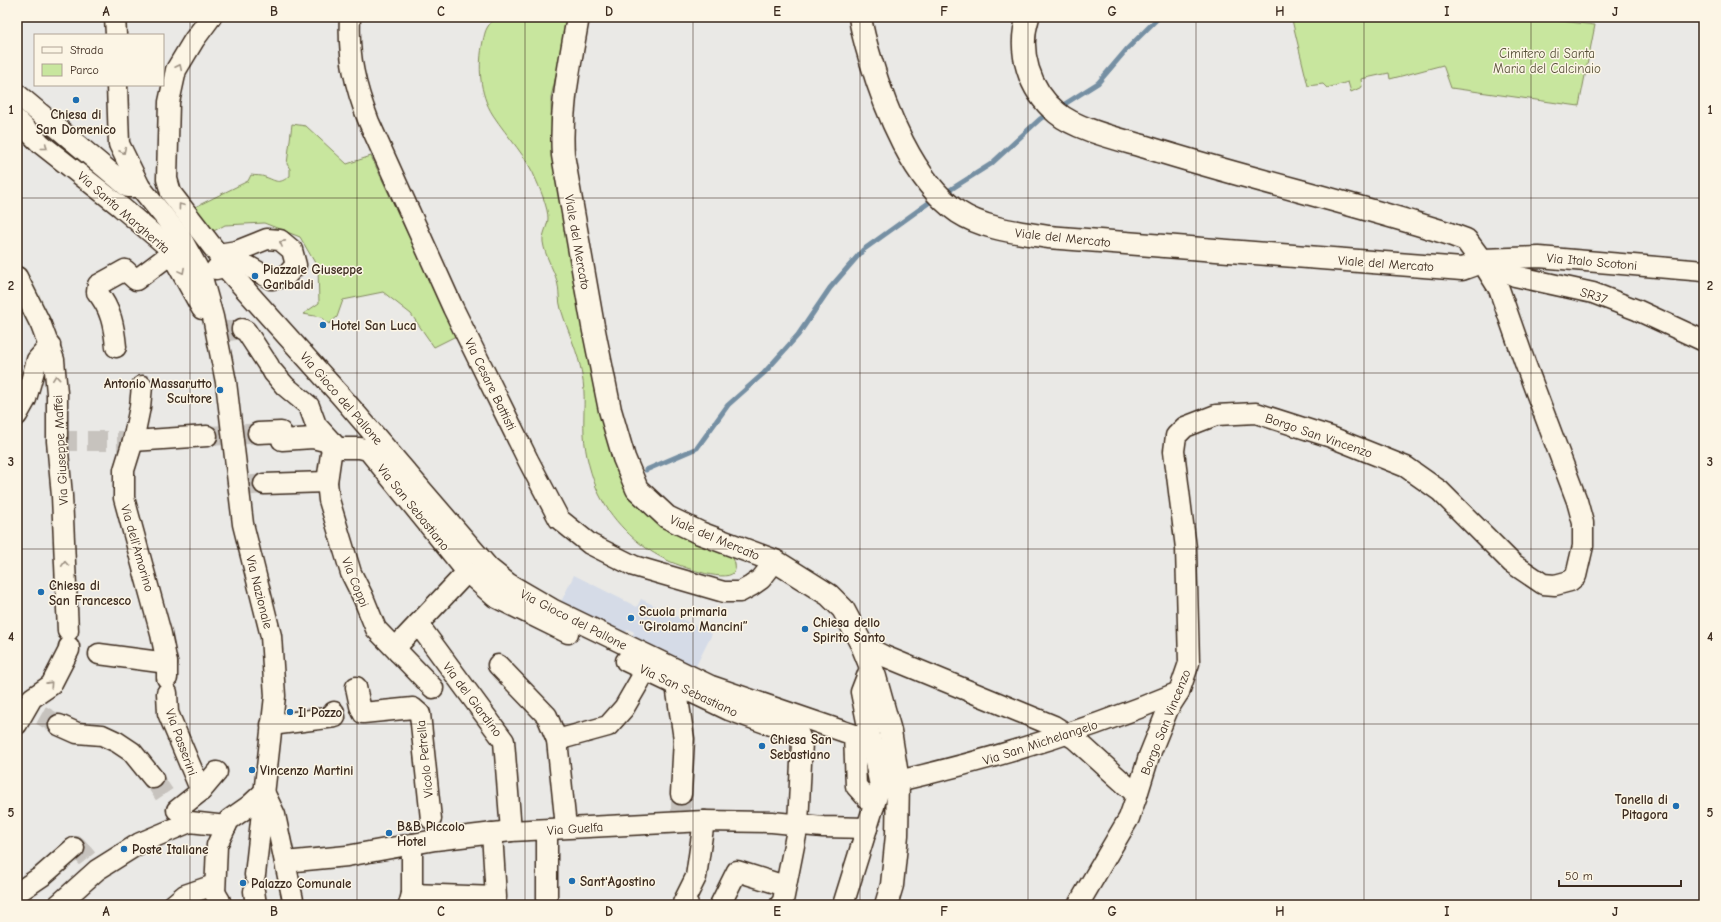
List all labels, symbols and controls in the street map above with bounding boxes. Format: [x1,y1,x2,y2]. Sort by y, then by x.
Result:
text: A [102,4,110,19]
text: B [270,4,278,19]
text: C [437,4,445,19]
text: D [605,4,613,19]
text: E [773,4,781,19]
text: F [940,4,948,19]
text: G [1107,4,1117,19]
text: H [1275,4,1285,19]
text: I [1444,4,1450,19]
text: J [1612,4,1618,19]
legend [34,34,164,86]
text: Strada [70,43,103,57]
park label: Cimitero di Santa Maria del Calcinaio [1493,46,1601,76]
text: Parco [70,63,99,77]
one-way arrow [174,64,181,72]
marker: Chiesa di San Domenico [71,95,81,105]
text: 1 [8,102,14,117]
text: 1 [1707,102,1713,117]
place label: Chiesa di San Domenico [36,107,116,137]
one-way arrow [41,142,48,149]
one-way arrow [118,147,125,154]
street label: Via Santa Margherita [74,168,173,257]
street label: Viale del Mercato [562,193,593,291]
one-way arrow [179,204,186,211]
street label: Viale del Mercato [1014,225,1112,250]
one-way arrow [279,240,286,248]
street label: Via Italo Scotoni [1546,250,1638,273]
street label: Viale del Mercato [1337,253,1435,274]
place label: Piazzale Giuseppe Garibaldi [263,262,363,292]
one-way arrow [177,267,185,274]
marker: Piazzale Giuseppe Garibaldi [250,271,260,281]
text: 2 [8,278,14,293]
text: 2 [1707,278,1713,293]
street label: SR37 [1578,284,1609,307]
place label: Hotel San Luca [331,318,417,333]
marker: Hotel San Luca [318,320,328,330]
street label: Via Cesare Battisti [462,336,519,433]
street label: Via Gioco del Pallone [297,349,386,448]
one-way arrow [51,375,60,382]
place label: Antonio Massarutto Scultore [104,376,213,406]
marker: Antonio Massarutto Scultore [215,385,225,395]
street label: Via Giuseppe Maffei [50,394,71,506]
street label: Borgo San Vincenzo [1263,410,1375,461]
text: 3 [8,454,14,469]
text: 3 [1707,454,1713,469]
street label: Via San Sebastiano [374,461,453,554]
street label: Via dell'Amorino [118,503,157,594]
street label: Viale del Mercato [668,512,762,563]
street label: Via Nazionale [243,554,276,631]
street label: Via Coppi [339,555,372,609]
one-way arrow [61,561,70,567]
place label: Chiesa di San Francesco [49,578,132,608]
street label: Via Gioco del Pallone [518,586,630,653]
marker: Chiesa di San Francesco [36,587,46,597]
place label: Scuola primaria “Girolamo Mancini” [639,604,748,634]
marker: Scuola primaria “Girolamo Mancini” [626,613,636,623]
place label: Chiesa dello Spirito Santo [813,615,885,645]
marker: Chiesa dello Spirito Santo [800,624,810,634]
text: 4 [8,629,14,644]
text: 4 [1707,629,1713,644]
street label: Via del Giardino [440,659,506,740]
street label: Via San Sebastiano [637,661,740,720]
street label: Borgo San Vincenzo [1137,667,1194,777]
one-way arrow [46,681,53,689]
place label: Il Pozzo [298,705,343,720]
street label: Via Passerini [163,707,201,778]
marker: Il Pozzo [285,707,295,717]
street label: Via San Michelangelo [981,717,1100,768]
street label: Vicolo Petrella [413,719,436,798]
place label: Chiesa San Sebastiano [770,732,832,762]
marker: Chiesa San Sebastiano [757,741,767,751]
place label: Vincenzo Martini [260,763,353,778]
marker: Vincenzo Martini [247,765,257,775]
place label: Tanella di Pitagora [1615,792,1668,822]
marker: Tanella di Pitagora [1671,801,1681,811]
text: 5 [8,805,15,820]
text: 5 [1707,805,1714,820]
place label: B&B Piccolo Hotel [397,819,465,849]
street label: Via Guelfa [546,819,604,838]
marker: B&B Piccolo Hotel [384,828,394,838]
place label: Poste Italiane [132,842,209,857]
marker: Poste Italiane [119,844,129,854]
scale bar [1559,862,1681,888]
text: 50 m [1565,869,1593,883]
place label: Sant'Agostino [580,874,656,889]
place label: Palazzo Comunale [251,876,352,891]
marker: Sant'Agostino [567,876,577,886]
marker: Palazzo Comunale [238,878,248,888]
text: A [102,904,110,919]
text: B [270,904,278,919]
text: C [437,904,445,919]
text: D [605,904,613,919]
text: E [773,904,781,919]
text: F [940,904,948,919]
text: G [1107,904,1117,919]
text: H [1275,904,1285,919]
text: I [1444,904,1450,919]
text: J [1612,904,1618,919]

